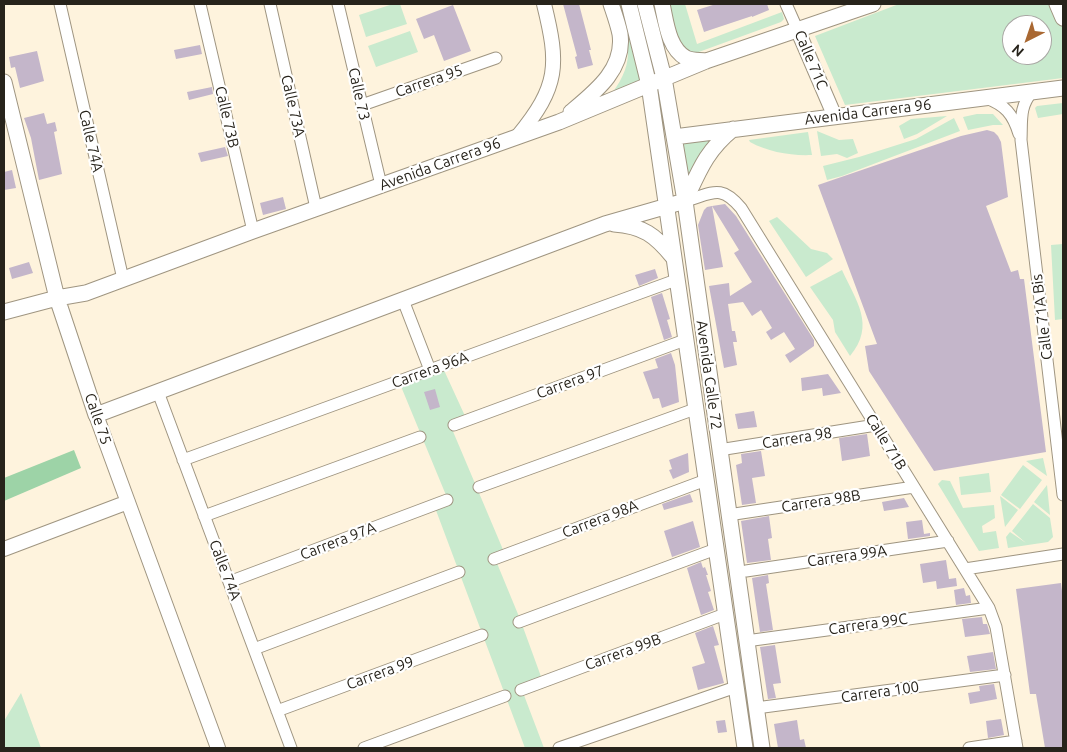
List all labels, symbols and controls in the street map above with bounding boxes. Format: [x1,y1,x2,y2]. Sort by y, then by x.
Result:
north arrow [1002,15,1052,65]
street label: Calle 71C [790,28,832,92]
text: N [1009,41,1027,60]
street label: Carrera 95 [393,61,465,101]
street label: Calle 73 [344,66,374,122]
street label: Calle 73A [277,73,309,139]
street label: Calle 73B [211,84,243,150]
street label: Avenida Carrera 96 [804,95,932,129]
street label: Calle 74A [75,108,107,174]
street label: Avenida Carrera 96 [377,134,503,194]
street label: Calle 71A Bis [1028,273,1056,361]
street label: Avenida Calle 72 [692,319,726,431]
street label: Carrera 96A [389,348,471,392]
street label: Carrera 97 [534,362,606,402]
street label: Calle 75 [81,391,115,447]
street label: Calle 71B [862,411,910,473]
street label: Carrera 98 [761,424,833,452]
street label: Carrera 98B [780,486,862,516]
street label: Carrera 98A [559,496,641,542]
street label: Carrera 97A [297,518,379,564]
street label: Calle 74A [205,537,245,603]
street label: Carrera 99A [806,542,888,570]
street label: Carrera 99C [827,610,909,638]
street label: Carrera 99B [582,630,664,674]
street label: Carrera 99 [344,653,416,693]
street label: Carrera 100 [840,678,920,706]

